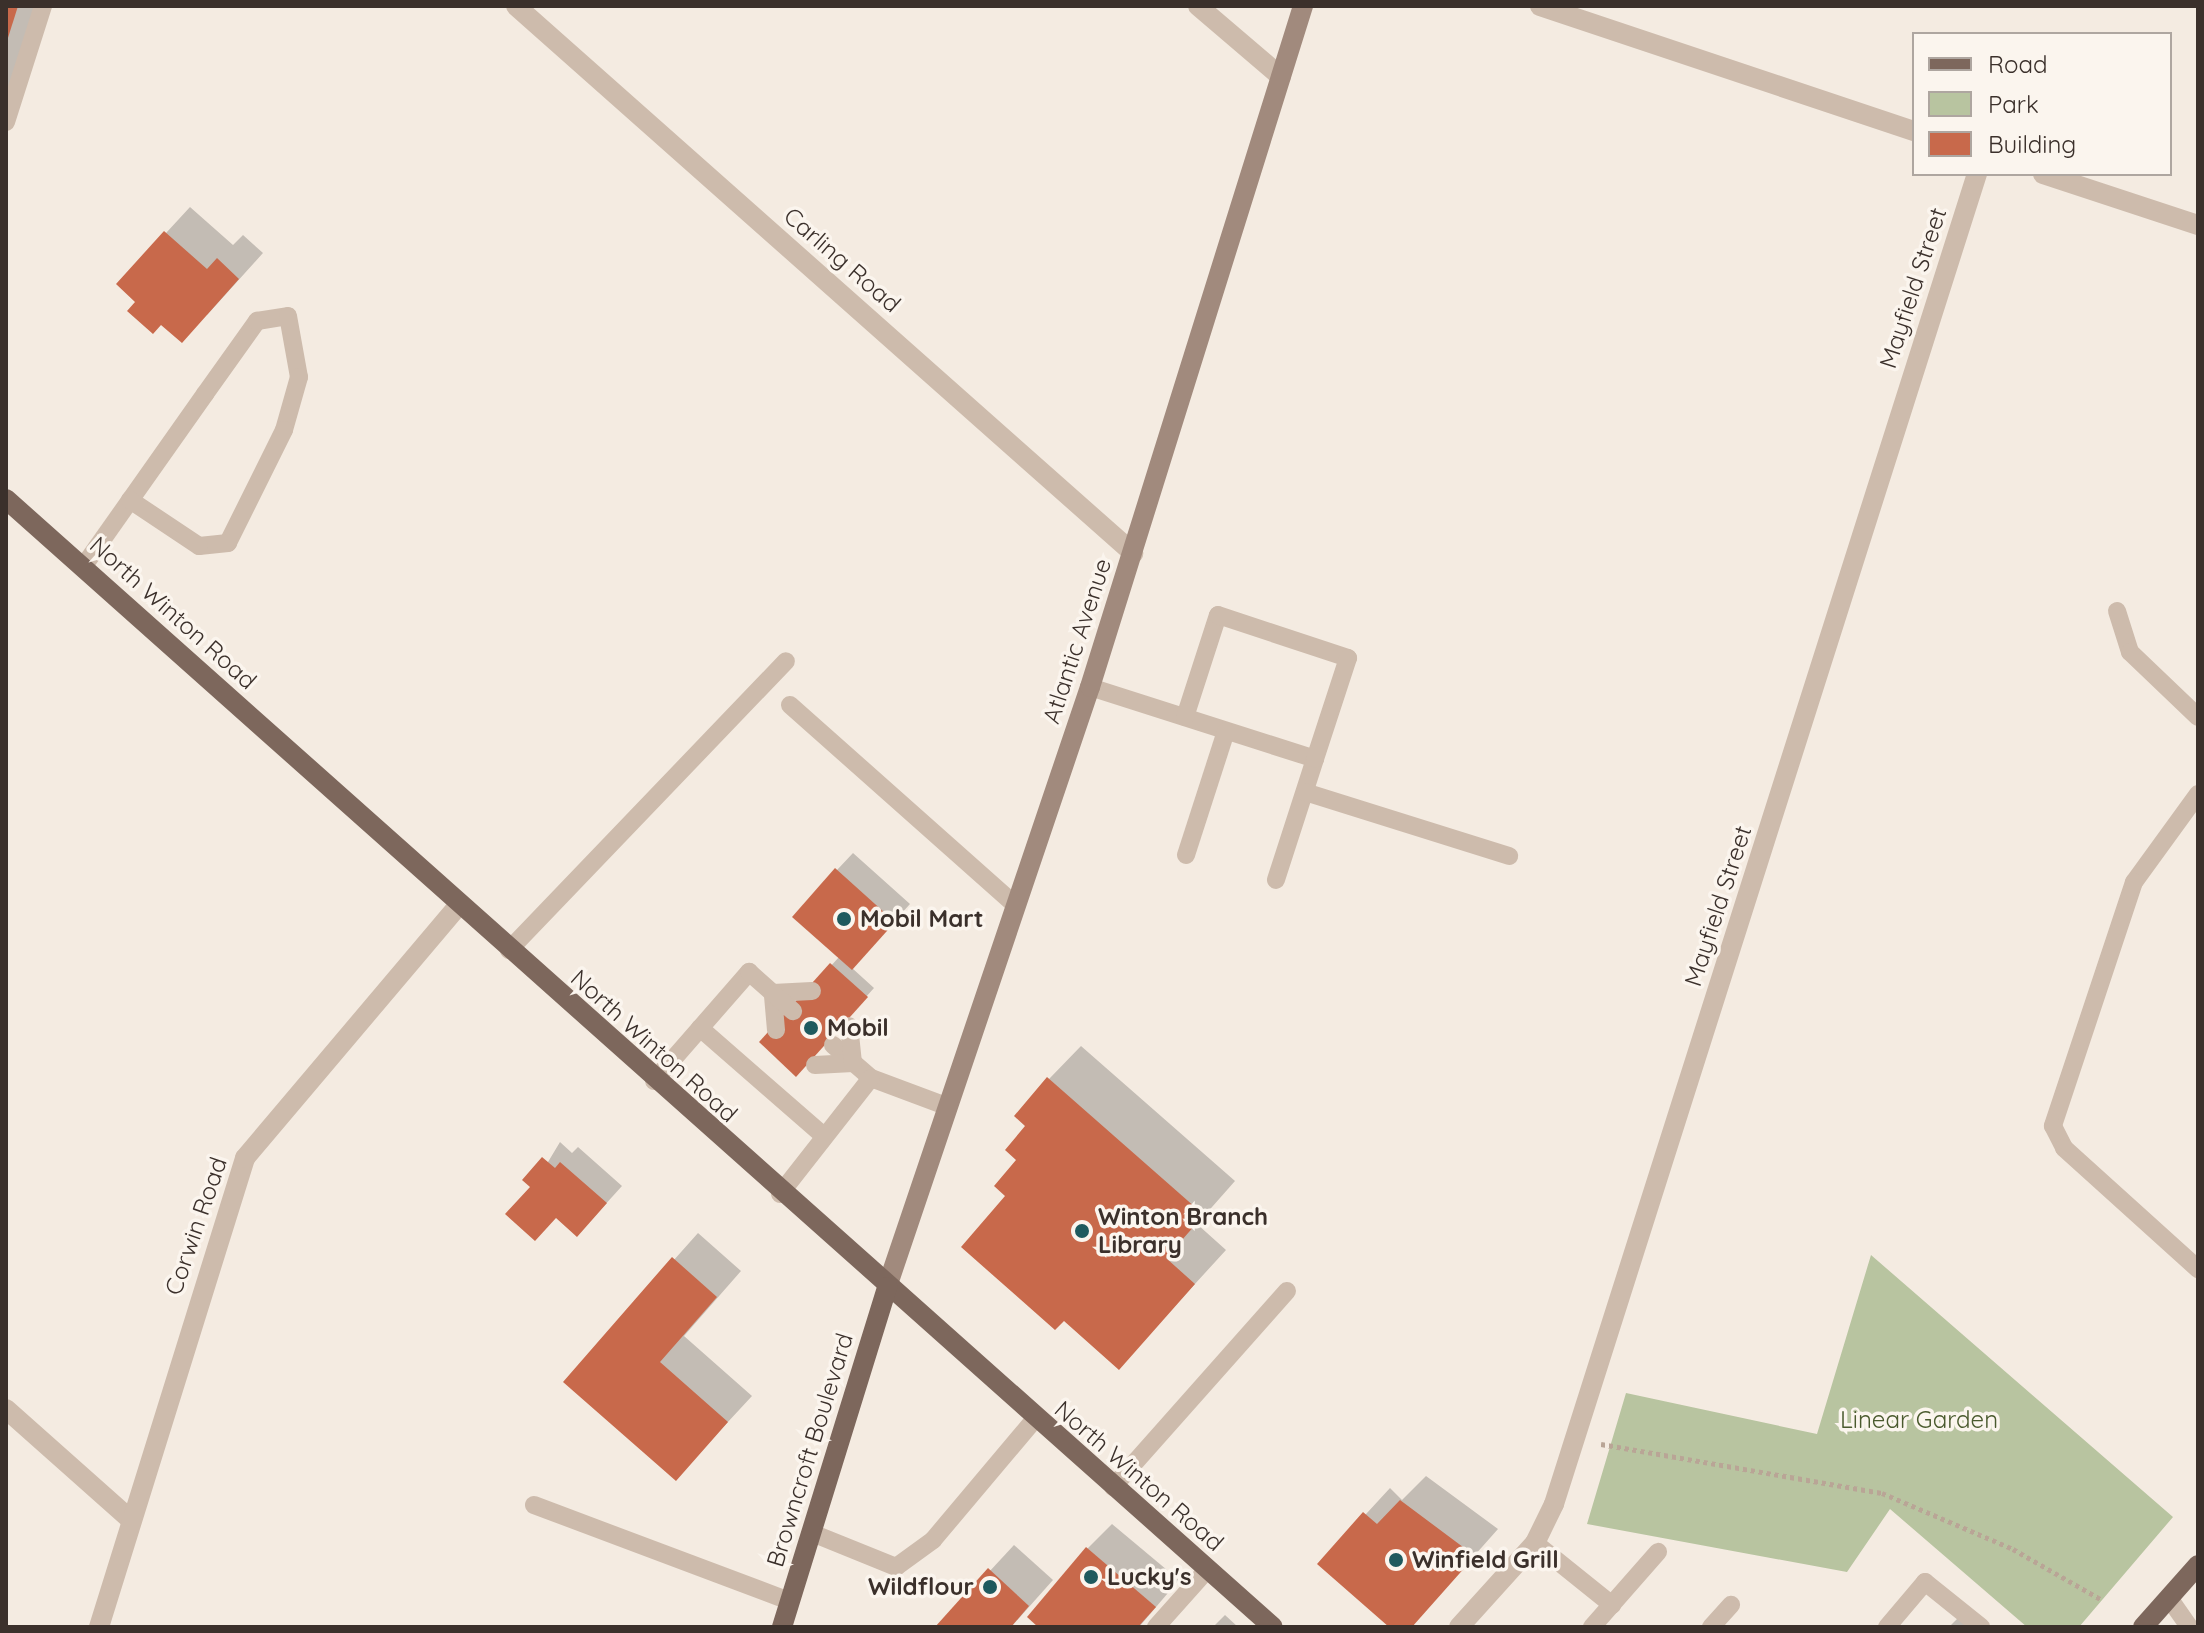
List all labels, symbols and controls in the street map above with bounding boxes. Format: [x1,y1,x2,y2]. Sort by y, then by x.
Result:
legend [1912,32,2172,176]
text: Road [1988,49,2048,79]
text: Park [1988,89,2039,119]
text: Building [1988,129,2076,159]
street label: Carling Road [778,202,906,318]
street label: Mayfield Street [1873,204,1953,372]
street label: North Winton Road [84,531,262,695]
street label: Atlantic Avenue [1037,555,1117,727]
street label: Mayfield Street [1678,822,1758,990]
place label: Mobil Mart [860,905,984,933]
marker: Mobil Mart [835,910,853,928]
street label: North Winton Road [565,964,743,1128]
place label: Mobil [827,1014,889,1042]
marker: Mobil [802,1019,820,1037]
street label: Corwin Road [159,1153,233,1299]
place label: Winton Branch Library [1098,1203,1268,1259]
marker: Winton Branch Library [1073,1222,1091,1240]
street label: Browncroft Boulevard [761,1330,859,1570]
street label: North Winton Road [1049,1395,1229,1557]
park label: Linear Garden [1840,1406,1998,1434]
place label: Winfield Grill [1412,1546,1559,1574]
marker: Winfield Grill [1387,1551,1405,1569]
place label: Lucky's [1107,1563,1191,1591]
marker: Lucky's [1082,1568,1100,1586]
place label: Wildflour [868,1573,974,1601]
marker: Wildflour [981,1578,999,1596]

